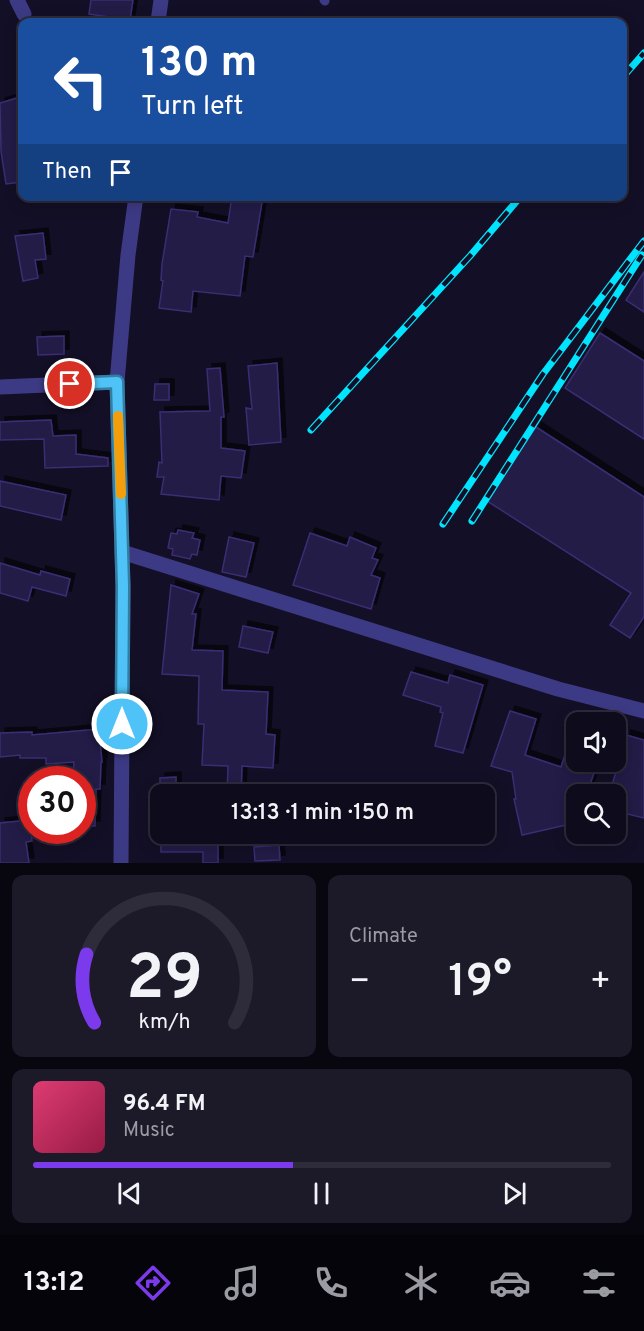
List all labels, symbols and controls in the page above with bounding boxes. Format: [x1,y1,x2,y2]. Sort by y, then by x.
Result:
text: 130 m [141,38,257,91]
icon: left [42,42,120,120]
text: Turn left [141,90,243,124]
icon: arrive [104,156,137,189]
text: Then [42,159,92,186]
pin [44,358,95,409]
icon: arrive [53,367,86,400]
position arrow [90,692,154,756]
map controls [566,712,626,844]
button: sound [566,712,626,772]
speed limit sign: 30 [18,766,96,844]
button: search [566,784,626,844]
text: 13:13 · 1 min · 150 m [231,800,414,827]
text: Climate [349,924,418,950]
text: 29 [126,942,202,1021]
text: 19° [448,955,512,1012]
text: − [349,962,370,1004]
text: + [590,962,611,1004]
text: km/h [138,1009,190,1036]
text: 96.4 FM [123,1091,205,1118]
text: Music [123,1118,175,1144]
icon: previous [113,1177,146,1210]
icon: pause [305,1177,338,1210]
icon: next [498,1177,531,1210]
icon: directions [132,1262,174,1304]
icon: music [221,1262,263,1304]
icon: phone [310,1262,352,1304]
icon: climate [400,1262,442,1304]
icon: car [489,1262,531,1304]
icon: filters [578,1262,620,1304]
text: 13:12 [24,1266,85,1300]

